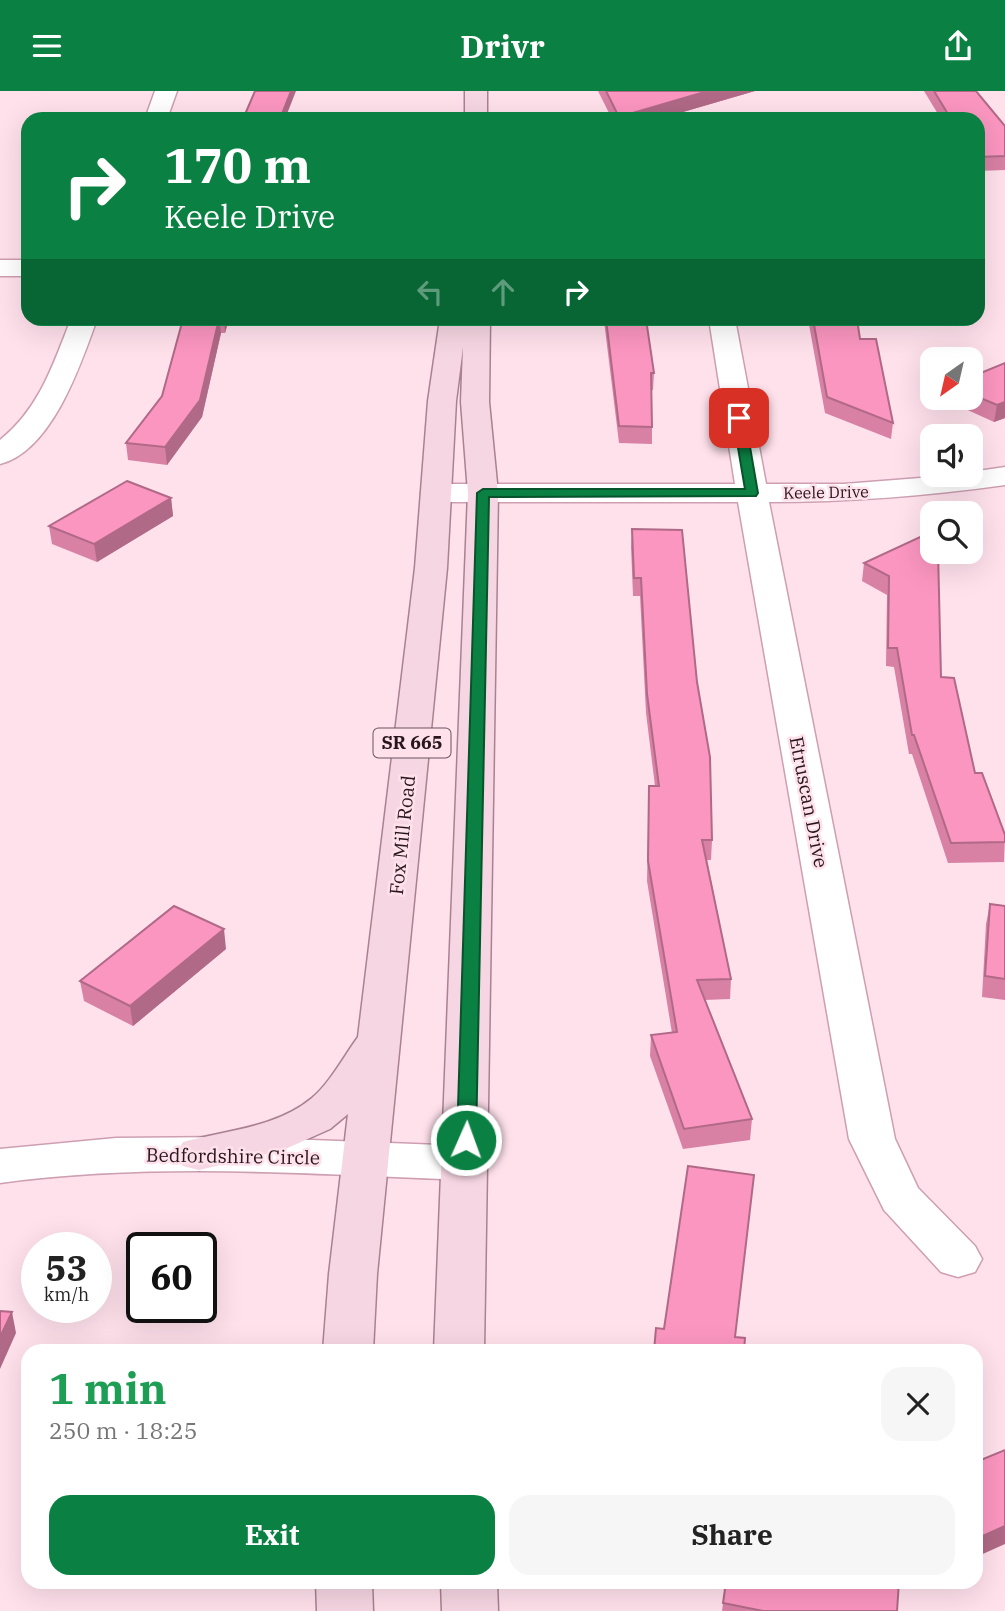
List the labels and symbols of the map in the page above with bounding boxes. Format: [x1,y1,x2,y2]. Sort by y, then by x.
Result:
north arrow [920,347,984,409]
pin [709,388,769,448]
street label: Keele Drive [783,481,869,503]
road number: SR 665 [374,729,450,757]
street label: Etruscan Drive [784,734,834,870]
street label: Fox Mill Road [384,774,420,896]
position arrow [429,1103,503,1177]
street label: Bedfordshire Circle [146,1142,320,1170]
speed limit sign: 60 [126,1232,217,1323]

